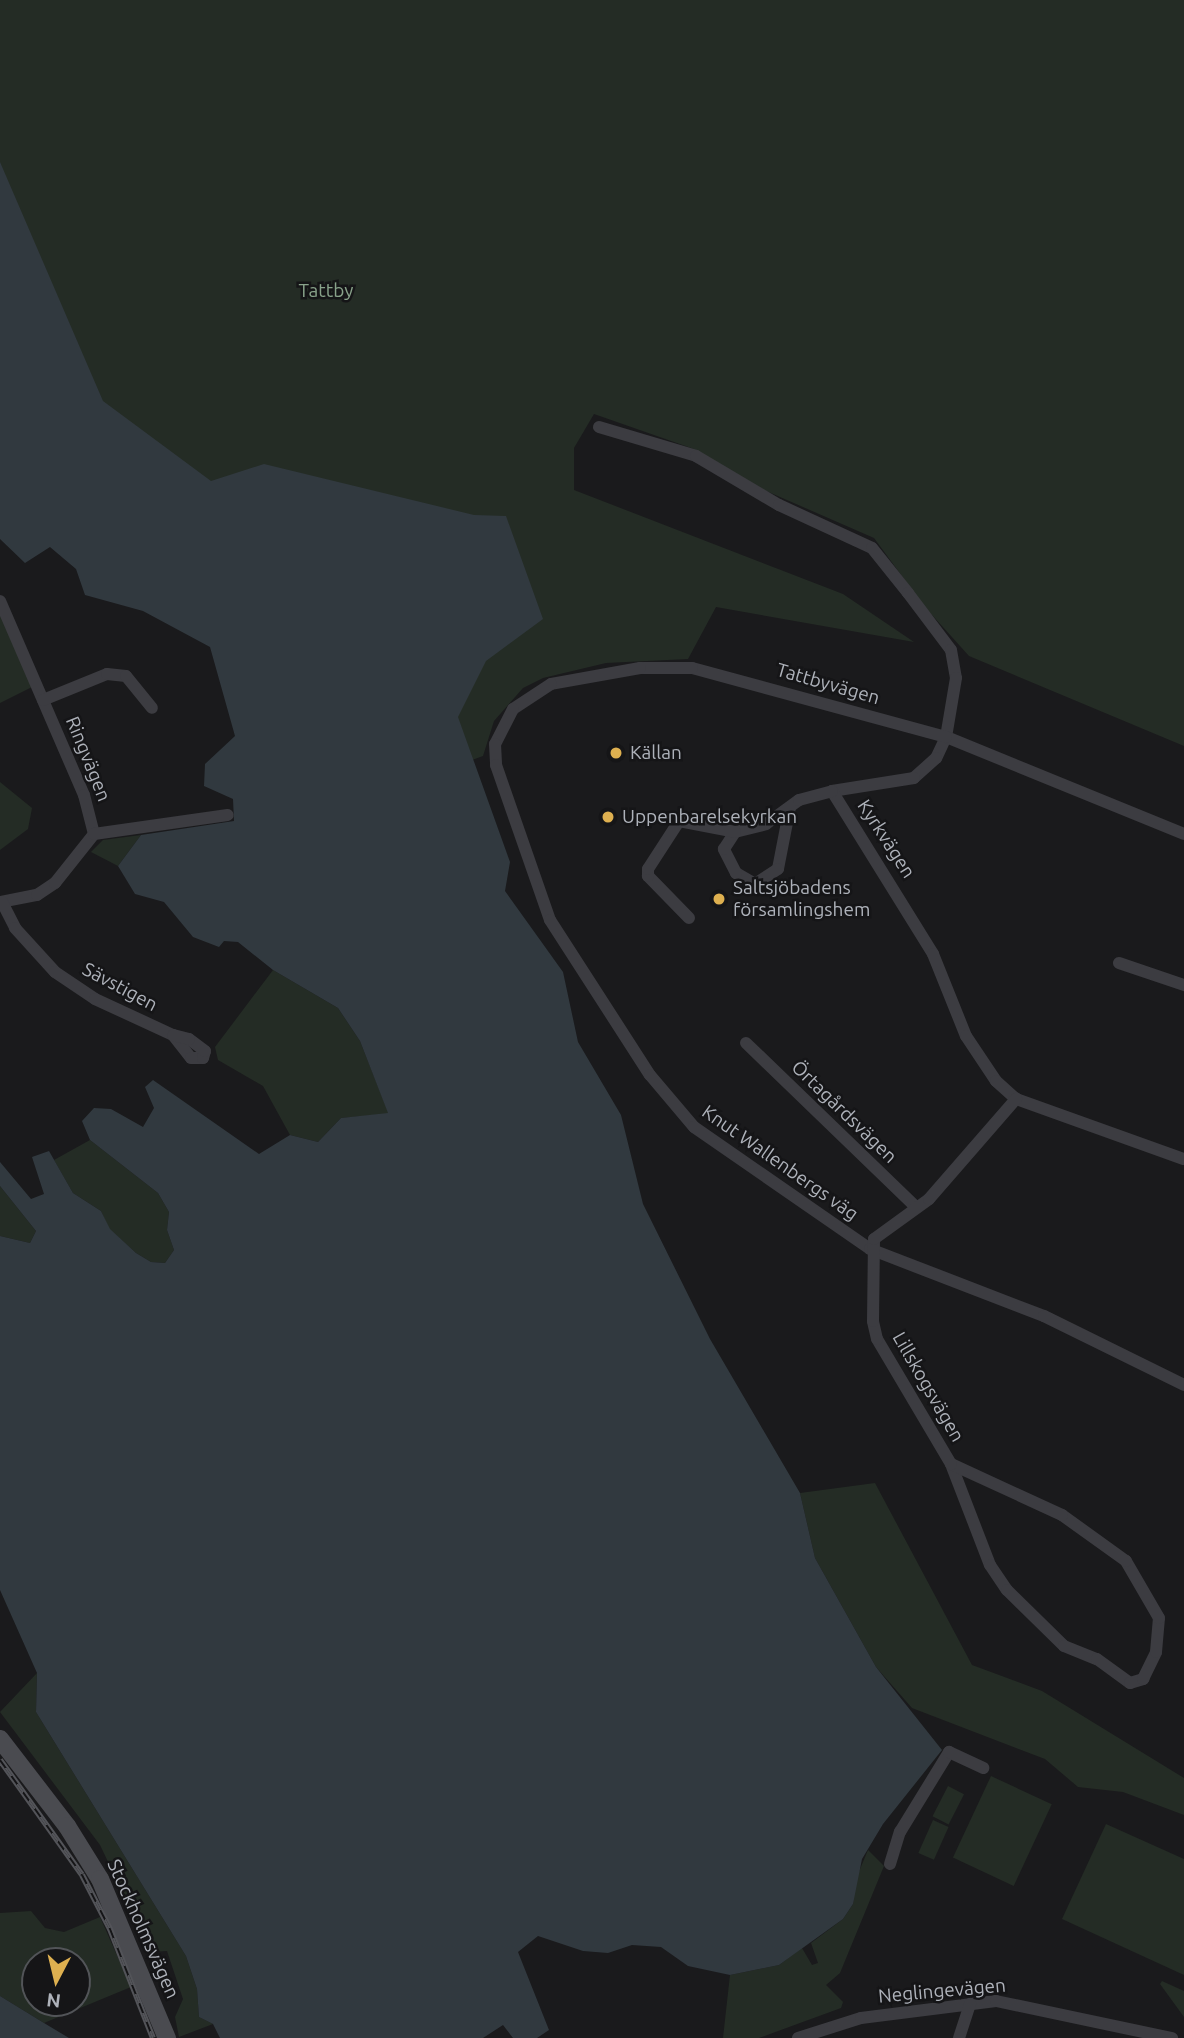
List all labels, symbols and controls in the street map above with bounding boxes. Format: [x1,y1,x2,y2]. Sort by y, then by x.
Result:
park label: Tattby [299,280,353,302]
street label: Tattbyvägen [774,658,882,710]
street label: Ringvägen [61,713,115,805]
place label: Källan [630,742,682,764]
marker: Källan [608,745,624,761]
street label: Kyrkvägen [852,796,920,882]
place label: Uppenbarelsekyrkan [622,806,797,828]
marker: Uppenbarelsekyrkan [600,809,616,825]
place label: Saltsjöbadens församlingshem [733,877,870,921]
marker: Saltsjöbadens församlingshem [711,891,727,907]
street label: Sävstigen [79,958,161,1016]
street label: Örtagårdsvägen [787,1056,901,1168]
street label: Knut Wallenbergs väg [697,1100,863,1226]
street label: Lillskogsvägen [887,1328,969,1446]
street label: Stockholmsvägen [102,1856,184,2002]
north arrow [21,1947,91,2017]
street label: Neglingevägen [877,1974,1007,2008]
text: N [45,1989,62,2013]

